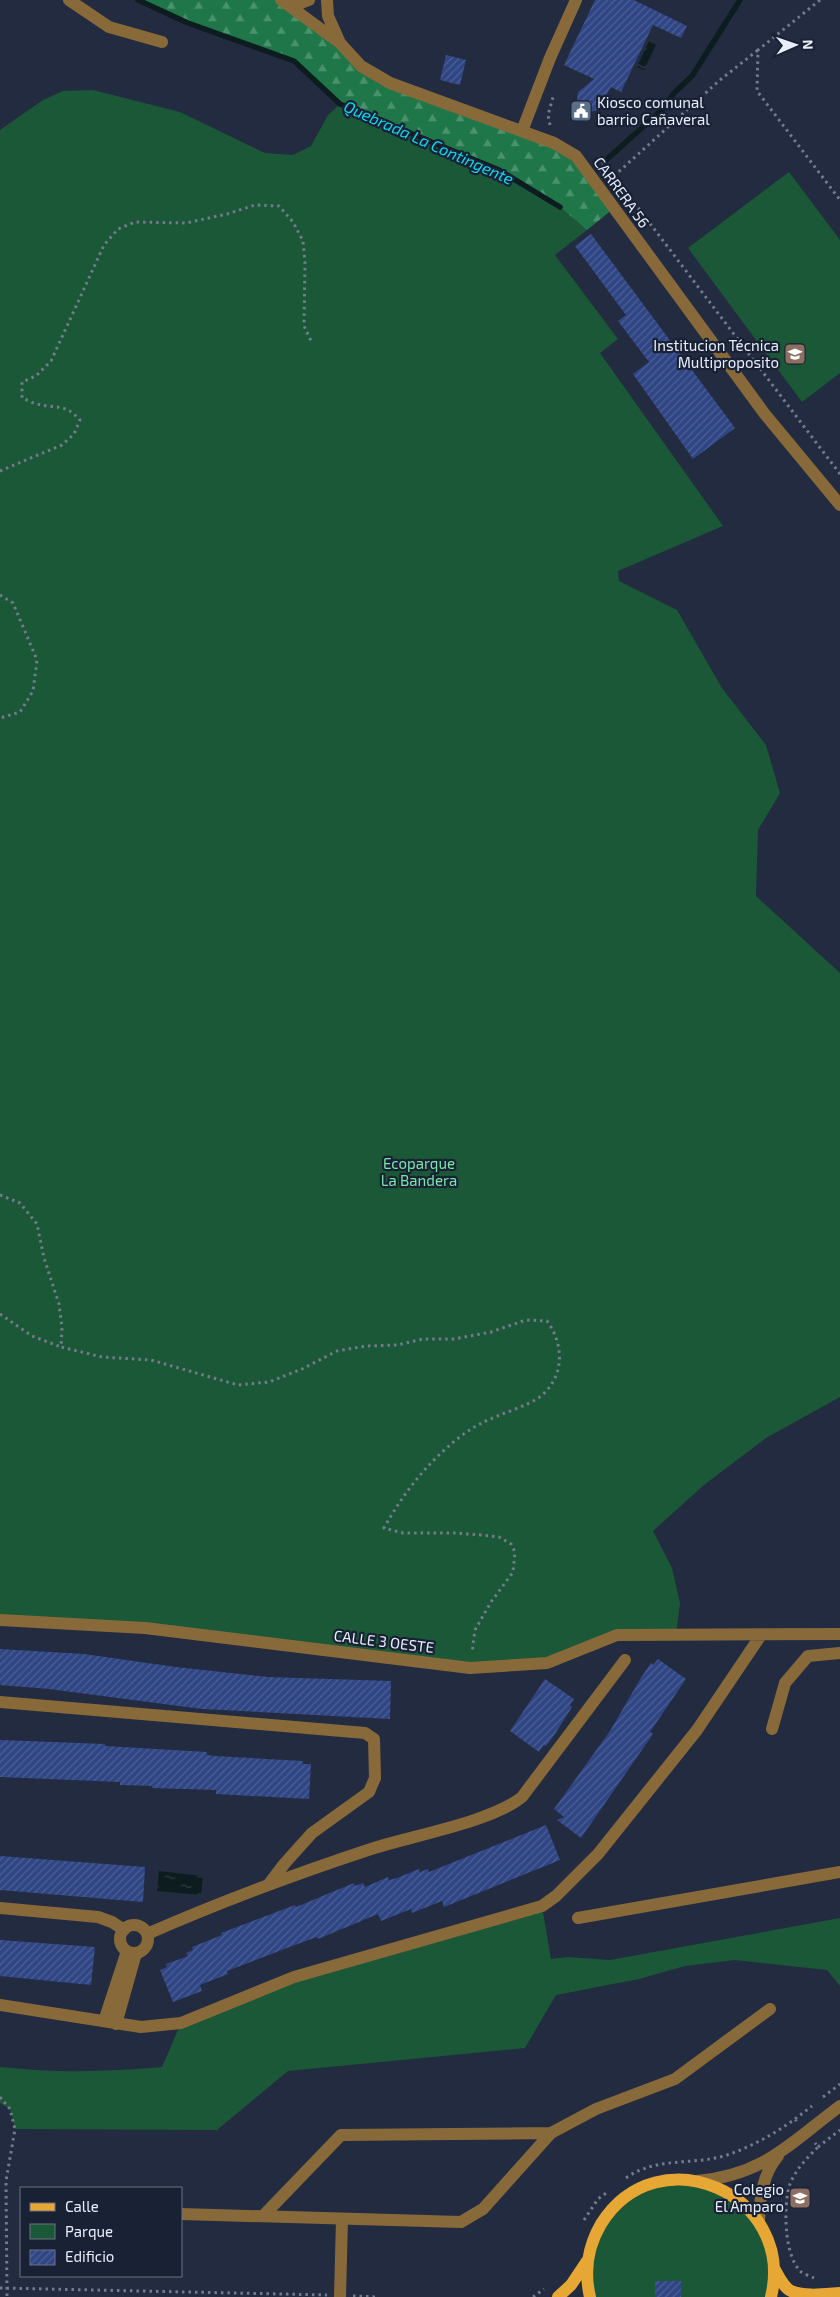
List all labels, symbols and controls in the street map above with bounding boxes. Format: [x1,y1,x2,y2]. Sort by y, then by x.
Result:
north arrow [770,20,820,70]
text: N [800,39,817,50]
place label: Kiosco comunal barrio Cañaveral [597,93,710,128]
water label: Quebrada La Contingente [341,96,517,189]
public building icon: Kiosco comunal barrio Cañaveral [569,99,593,123]
street label: CARRERA 56 [590,153,654,231]
place label: Institucion Técnica Multiproposito [653,336,779,371]
school or university icon: Institucion Técnica Multiproposito [783,342,807,366]
park label: Ecoparque La Bandera [381,1154,457,1189]
street label: CALLE 3 OESTE [333,1626,435,1656]
place label: Colegio El Amparo [715,2180,784,2215]
school or university icon: Colegio El Amparo [788,2186,812,2210]
legend [20,2187,182,2277]
text: Calle [65,2197,99,2215]
text: Parque [65,2222,113,2240]
text: Edificio [65,2247,114,2265]

